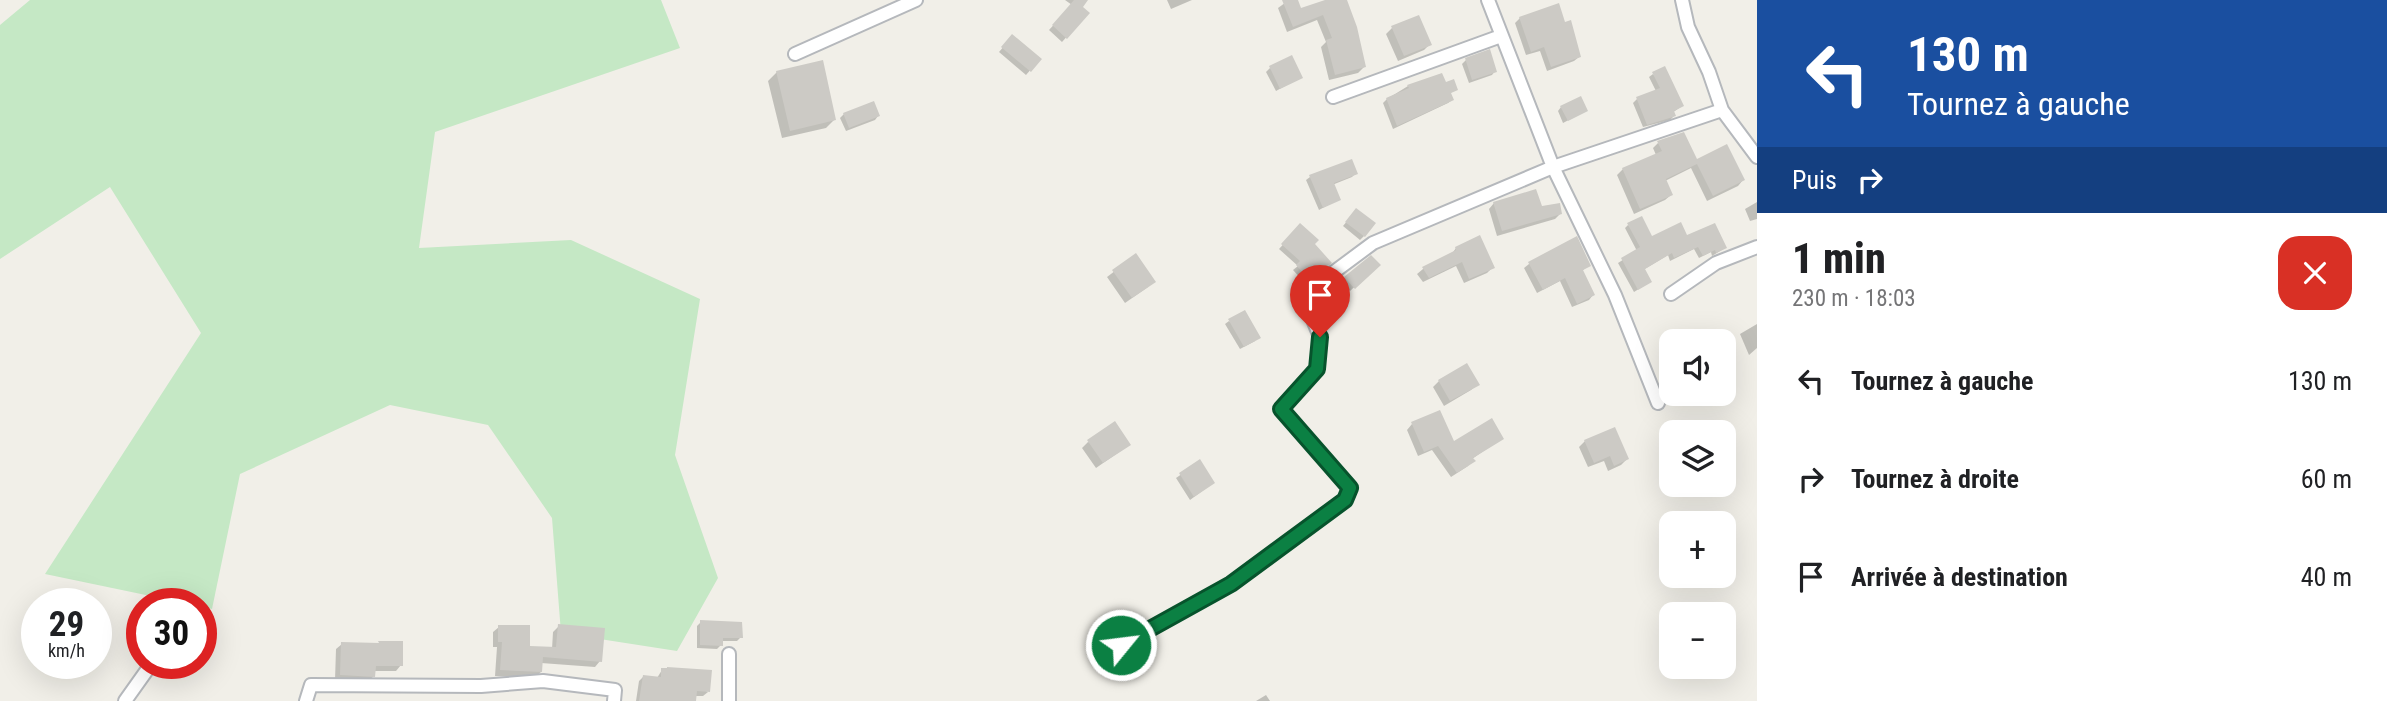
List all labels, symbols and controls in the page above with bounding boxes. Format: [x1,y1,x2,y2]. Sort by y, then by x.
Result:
text: 130 m [1907,26,2029,83]
icon: left [1792,28,1883,119]
text: Tournez à gauche [1907,85,2130,123]
icon: right [1851,161,1889,199]
text: Puis [1792,165,1837,195]
text: 1 min [1792,234,1886,283]
button: close [2278,236,2352,310]
pin [1290,265,1350,337]
icon: arrive [1301,276,1339,314]
text: 230 m · 18:03 [1792,285,1916,312]
map controls [1659,329,1736,679]
button: sound [1659,329,1736,406]
icon: left [1792,362,1830,400]
text: Tournez à gauche [1851,366,2033,396]
text: 130 m [2288,366,2352,396]
button: layers [1659,420,1736,497]
icon: right [1792,460,1830,498]
text: Tournez à droite [1851,464,2019,494]
text: 60 m [2301,464,2352,494]
button: + [1659,511,1736,588]
icon: arrive [1792,558,1830,596]
text: Arrivée à destination [1851,562,2068,592]
text: 40 m [2301,562,2352,592]
speed limit sign: 30 [126,588,217,679]
button: − [1659,602,1736,679]
text: 29 [49,604,84,645]
position arrow [1084,608,1158,682]
text: km/h [48,640,85,661]

